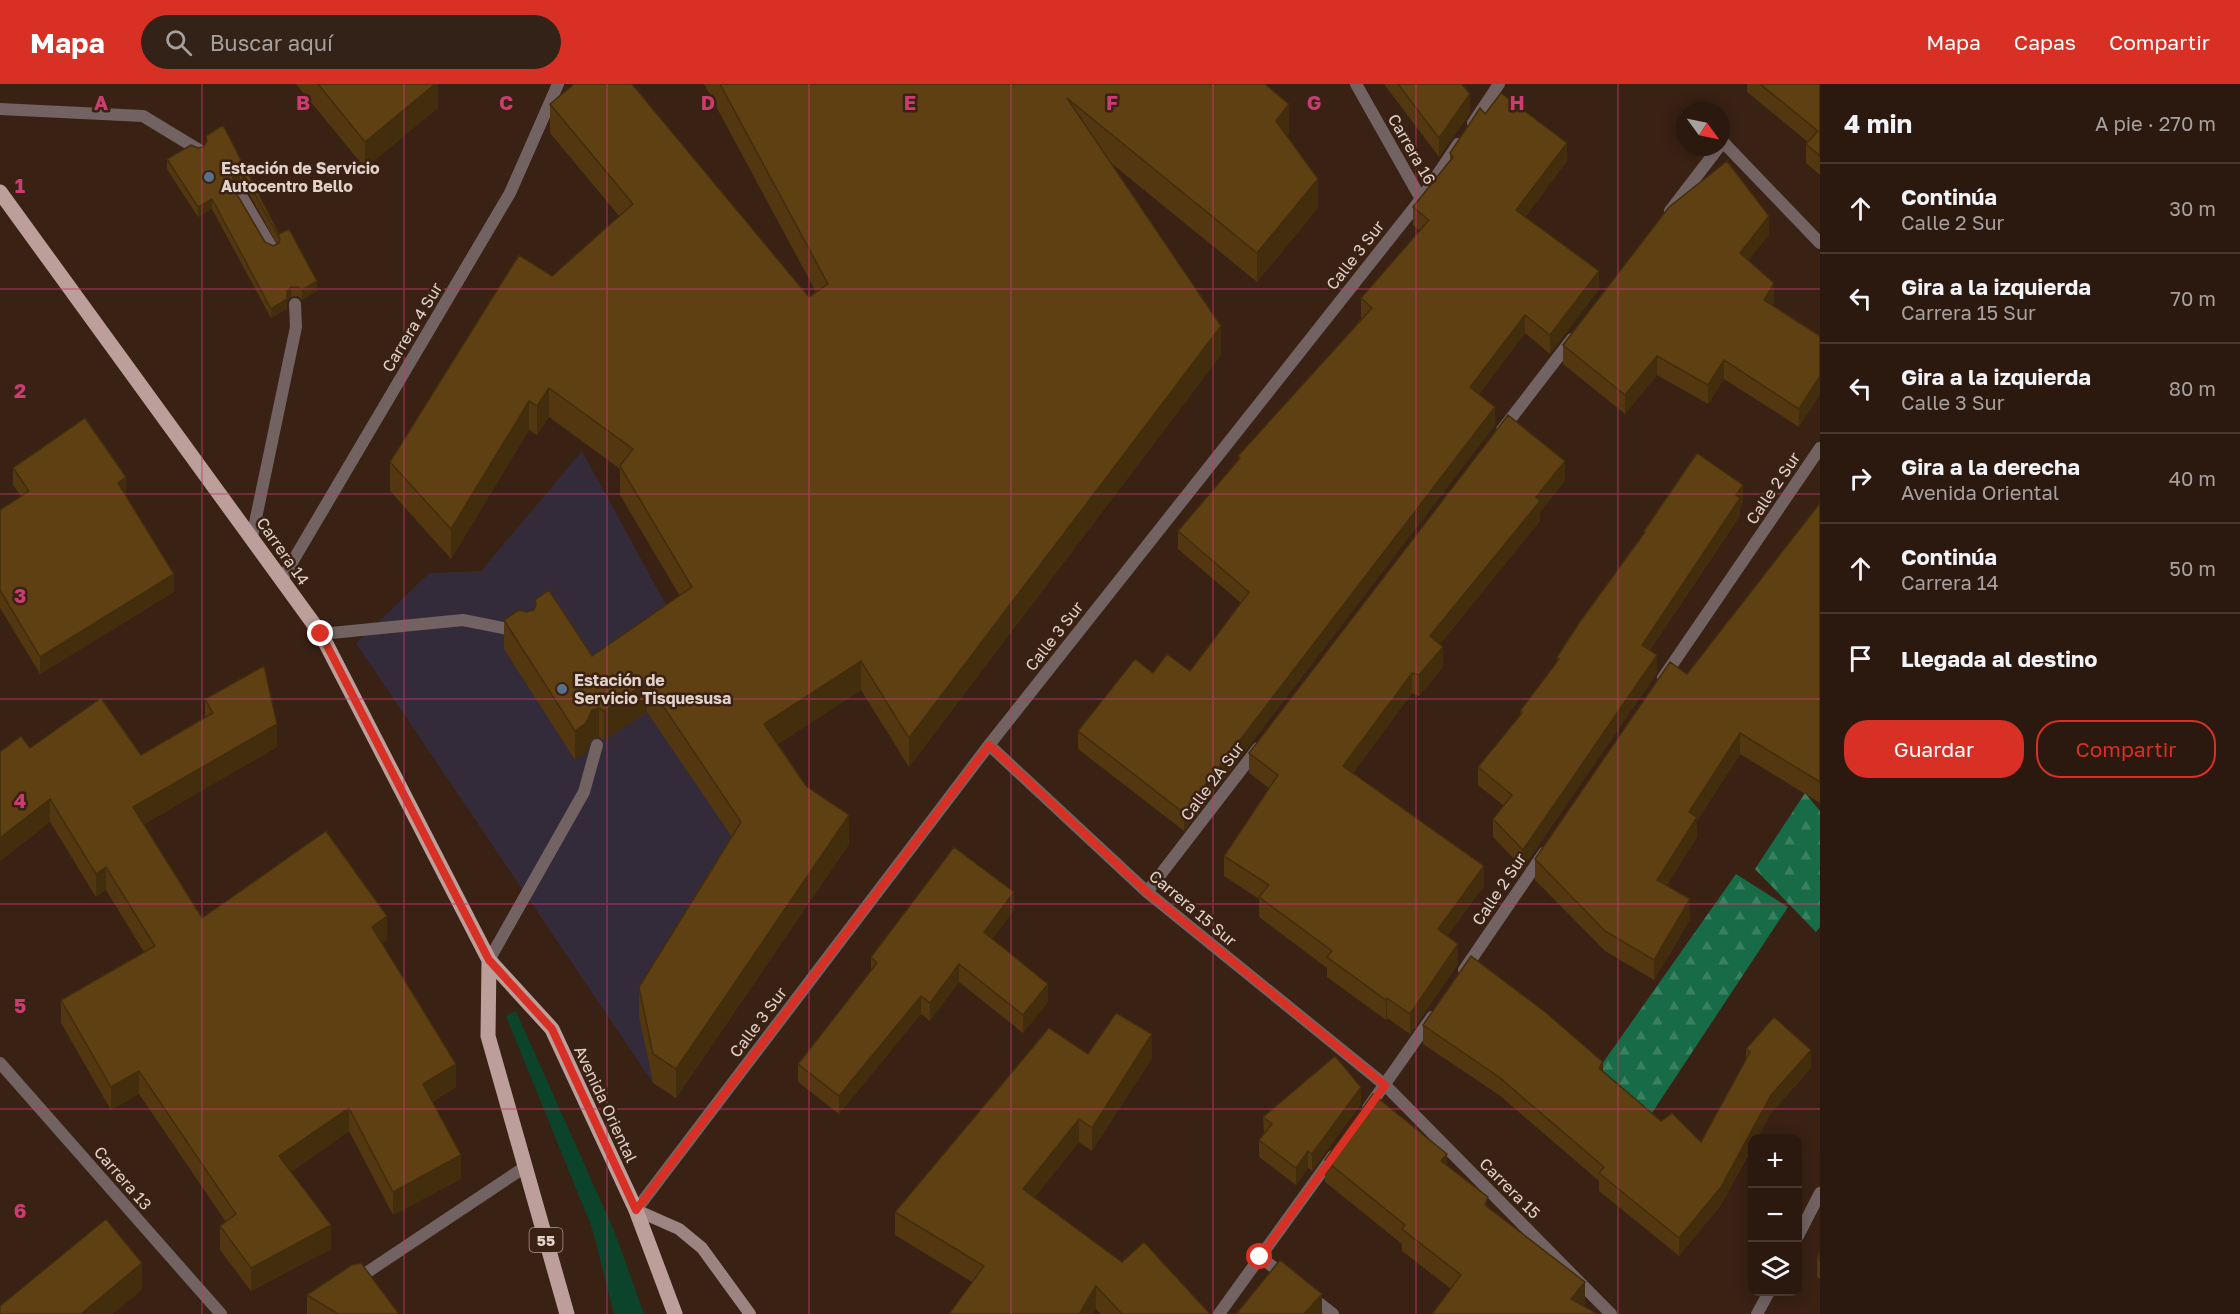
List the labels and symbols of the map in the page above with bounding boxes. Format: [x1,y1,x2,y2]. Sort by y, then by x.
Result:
text: A [94,90,108,114]
text: B [296,90,310,114]
text: C [499,90,513,114]
text: D [701,90,715,114]
text: E [904,90,916,114]
text: F [1106,90,1118,114]
text: G [1307,90,1321,114]
text: H [1509,90,1525,114]
north arrow [1676,102,1730,156]
street label: Carrera 16 [1384,110,1440,188]
place label: Estación de Servicio Autocentro Bello [221,158,380,196]
marker: Estación de Servicio Autocentro Bello [202,170,216,184]
text: 1 [15,173,25,197]
street label: Calle 3 Sur [1322,216,1388,294]
street label: Carrera 4 Sur [378,279,446,375]
text: 2 [14,378,26,402]
street label: Calle 2 Sur [1742,448,1804,528]
street label: Carrera 14 [252,513,314,589]
text: 3 [14,583,26,607]
street label: Calle 3 Sur [1021,597,1087,675]
route end [307,620,333,646]
place label: Estación de Servicio Tisquesusa [574,670,731,708]
marker: Estación de Servicio Tisquesusa [555,682,569,696]
street label: Calle 2A Sur [1176,738,1248,824]
text: 4 [14,788,26,812]
street label: Calle 2 Sur [1468,849,1530,929]
street label: Carrera 15 Sur [1145,866,1241,950]
street label: Calle 3 Sur [725,983,791,1061]
text: 5 [14,993,26,1017]
street label: Avenida Oriental [570,1042,642,1166]
street label: Carrera 13 [90,1142,156,1214]
street label: Carrera 15 [1475,1153,1545,1223]
text: 6 [14,1198,26,1222]
road number: 55 [530,1228,562,1252]
route start [1246,1243,1272,1269]

